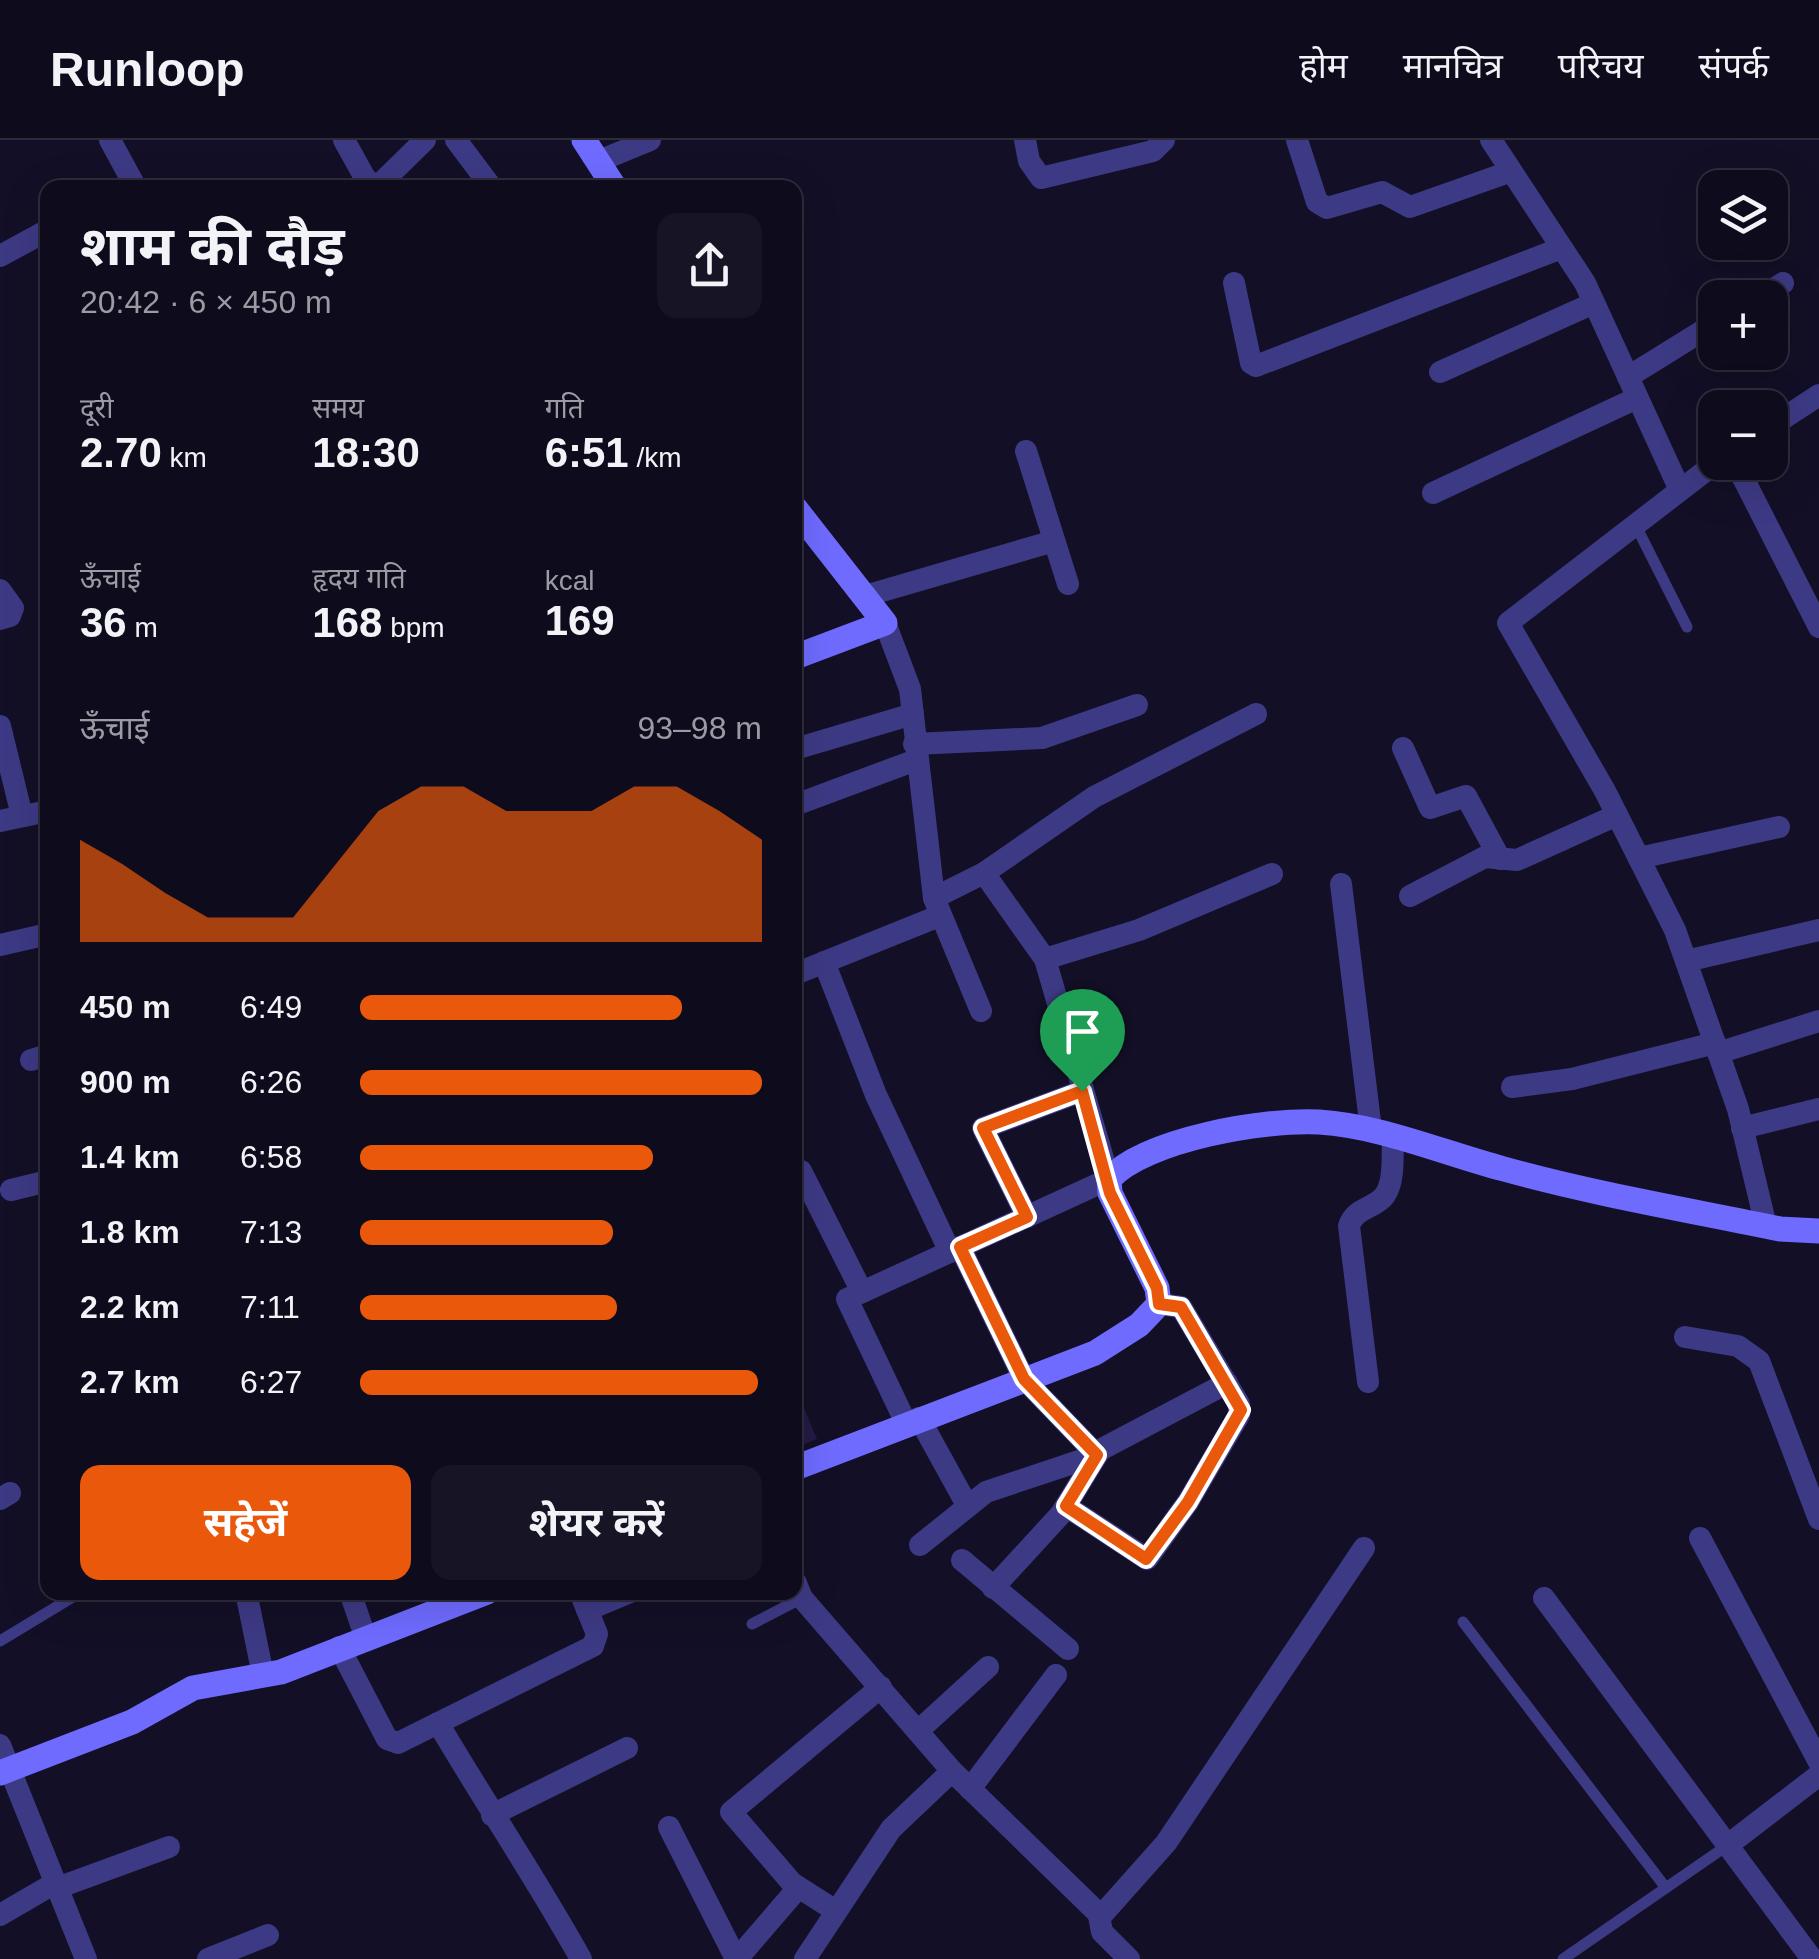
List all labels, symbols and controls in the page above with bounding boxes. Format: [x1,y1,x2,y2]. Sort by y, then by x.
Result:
text: Runloop [50,43,245,96]
text: होम [1299,46,1348,85]
text: मानचित्र [1403,46,1503,85]
text: परिचय [1558,46,1644,85]
text: संपर्क [1699,46,1769,85]
map controls [1698,170,1788,480]
button: layers [1698,170,1788,260]
button: share [657,213,762,318]
text: शाम की दौड़ [80,215,345,277]
button: + [1698,280,1788,370]
text: 20:42 · 6 × 450 m [80,284,332,320]
button: − [1698,390,1788,480]
text: दूरी [80,393,114,424]
text: समय [312,393,364,424]
text: गति [545,393,584,424]
text: 2.70 [80,429,162,476]
text: 18:30 [312,429,420,476]
text: 6:51 [545,429,629,476]
text: km [162,442,207,473]
text: /km [629,442,682,473]
text: ऊँचाई [80,563,141,594]
text: हृदय गति [312,563,406,594]
text: kcal [545,565,594,596]
text: 169 [545,597,615,644]
text: 36 [80,599,127,646]
text: 168 [312,599,382,646]
text: m [127,612,158,643]
text: bpm [382,612,445,643]
text: ऊँचाई [80,710,149,746]
text: 93–98 m [637,710,762,746]
text: 450 m [80,989,171,1025]
text: 6:49 [240,989,302,1025]
pin [1040,989,1125,1092]
icon: arrive [1055,1004,1110,1059]
text: 900 m [80,1064,171,1100]
text: 6:26 [240,1064,302,1100]
text: 1.4 km [80,1139,180,1175]
text: 6:58 [240,1139,302,1175]
text: 1.8 km [80,1214,180,1250]
text: 7:13 [240,1214,302,1250]
text: 2.2 km [80,1289,180,1325]
text: 7:11 [240,1289,300,1325]
text: 2.7 km [80,1364,180,1400]
text: 6:27 [240,1364,302,1400]
button: सहेजें [80,1465,411,1580]
button: शेयर करें [431,1465,762,1580]

